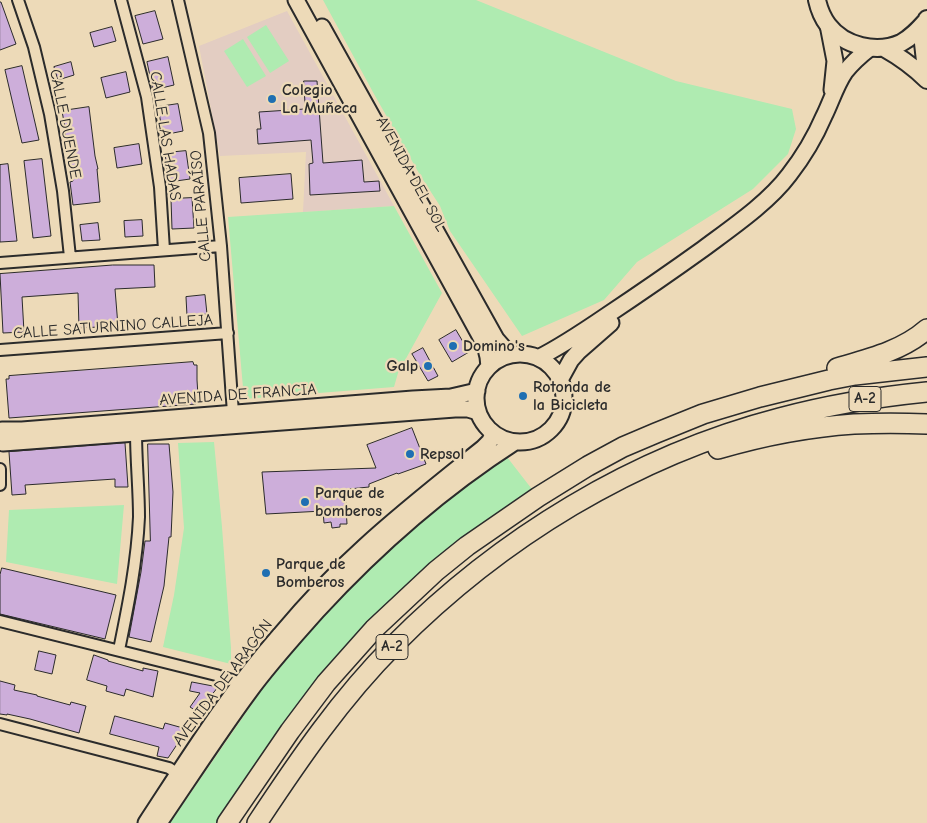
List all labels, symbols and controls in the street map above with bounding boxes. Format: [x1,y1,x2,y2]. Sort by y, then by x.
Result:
street label: CALLE DUENDE [45,68,85,180]
street label: CALLE LAS HADAS [145,70,185,202]
place label: Colegio La Muñeca [282,80,357,118]
marker: Colegio La Muñeca [266,93,278,105]
street label: AVENIDA DEL SOL [371,113,451,235]
street label: CALLE PARAÍSO [187,149,215,263]
street label: CALLE SATURNINO CALLEJA [12,310,214,344]
place label: Domino's [463,336,525,356]
marker: Domino's [447,340,459,352]
place label: Galp [386,356,418,376]
marker: Galp [422,360,434,372]
place label: Rotonda de la Bicicleta [533,377,611,415]
street label: AVENIDA DE FRANCIA [159,380,317,410]
road number: A-2 [849,386,881,412]
marker: Rotonda de la Bicicleta [517,390,529,402]
place label: Repsol [420,444,464,464]
marker: Repsol [404,448,416,460]
place label: Parque de bomberos [315,483,384,521]
marker: Parque de bomberos [299,496,311,508]
place label: Parque de Bomberos [276,554,345,592]
marker: Parque de Bomberos [260,567,272,579]
street label: AVENIDA DE ARAGÓN [169,616,277,750]
road number: A-2 [376,634,408,660]

